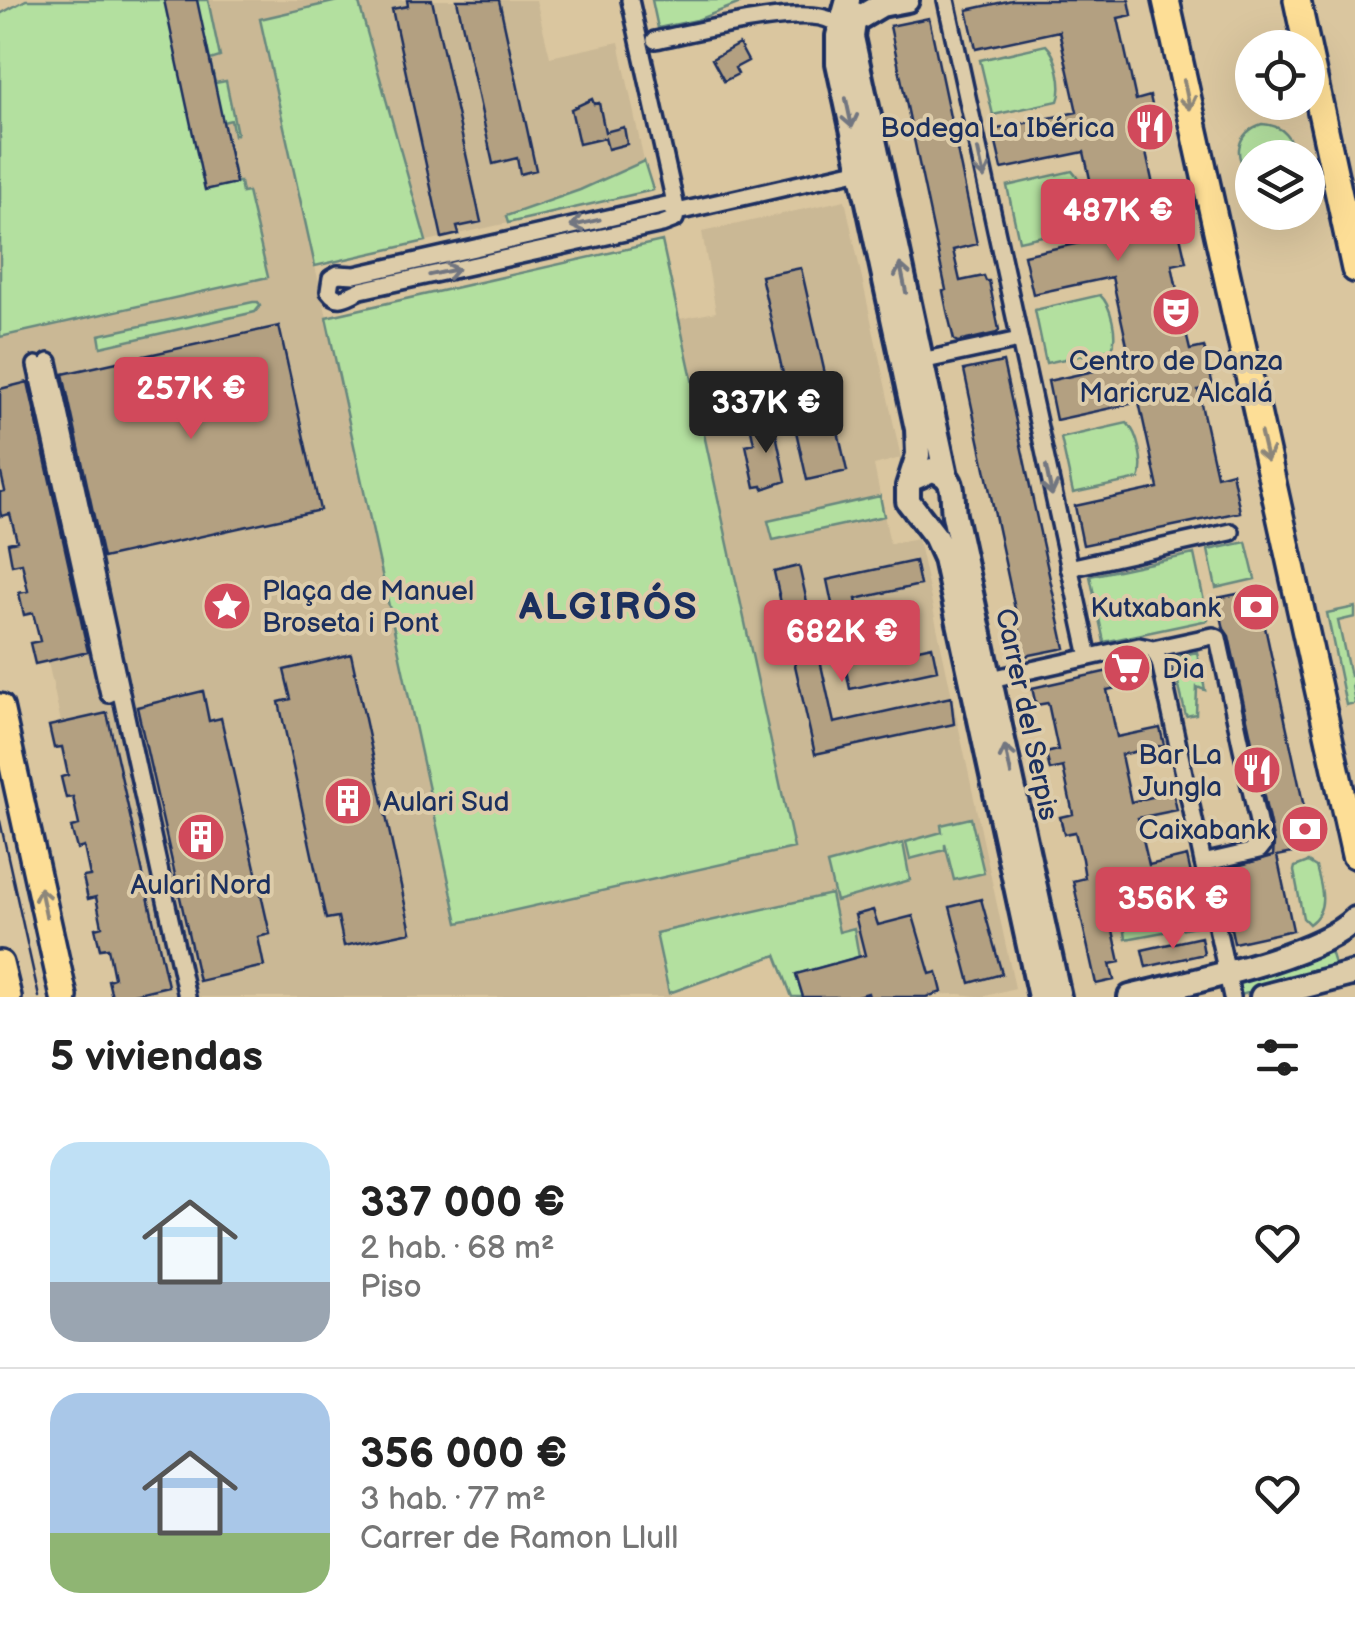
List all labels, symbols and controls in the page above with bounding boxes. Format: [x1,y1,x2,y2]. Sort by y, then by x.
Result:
map controls [1235,30,1325,230]
button: locate [1235,30,1325,120]
one-way arrow [1179,78,1197,110]
one-way arrow [840,96,859,128]
restaurant icon: Bodega La Ibérica [1124,101,1176,153]
place label: Bodega La Ibérica [880,112,1115,145]
button: layers [1235,140,1325,230]
one-way arrow [972,147,991,179]
pin: 487K € [1037,179,1199,264]
text: 487K € [1063,192,1173,231]
one-way arrow [570,215,602,233]
one-way arrow [427,262,459,280]
one-way arrow [893,262,912,294]
theatre icon: Centro de Danza Maricruz Alcalá [1150,286,1202,338]
place label: Centro de Danza Maricruz Alcalá [1069,345,1283,410]
pin: 257K € [110,357,272,442]
text: 257K € [136,370,246,409]
pin: 337K € [685,371,847,456]
text: 337K € [711,384,821,423]
one-way arrow [1256,430,1274,462]
one-way arrow [1041,465,1060,497]
place label: Plaça de Manuel Broseta i Pont [262,575,474,640]
place icon: Plaça de Manuel Broseta i Pont [201,580,253,632]
bank icon: Kutxabank [1230,581,1282,633]
district label: ALGIRÓS [518,582,699,630]
place label: Kutxabank [1090,592,1221,625]
pin: 682K € [761,600,923,685]
street label: Carrer del Serpis [988,605,1065,823]
text: 682K € [786,613,898,652]
supermarket icon: Dia [1101,642,1153,694]
place label: Dia [1162,653,1205,686]
place label: Bar La Jungla [1138,739,1222,804]
restaurant icon: Bar La Jungla [1231,744,1283,796]
one-way arrow [997,745,1016,777]
building icon: Aulari Sud [322,775,374,827]
place label: Aulari Sud [383,786,510,819]
bank icon: Caixabank [1279,803,1331,855]
building icon: Aulari Nord [175,811,227,863]
place label: Caixabank [1139,814,1270,847]
pin: 356K € [1092,867,1254,952]
place label: Aulari Nord [130,869,272,902]
text: 356K € [1117,880,1229,919]
one-way arrow [33,887,51,919]
icon: filters [1250,1030,1305,1085]
text: 5 viviendas [50,1032,263,1083]
text: 337 000 € [360,1178,565,1229]
icon: home [130,1182,250,1302]
icon: heart [1250,1215,1305,1270]
text: 2 hab. · 68 m² [360,1229,554,1268]
text: Piso [360,1268,422,1307]
text: 356 000 € [360,1429,567,1480]
icon: home [130,1433,250,1553]
icon: heart [1250,1466,1305,1521]
text: 3 hab. · 77 m² [360,1480,546,1519]
text: Carrer de Ramon Llull [360,1519,678,1558]

